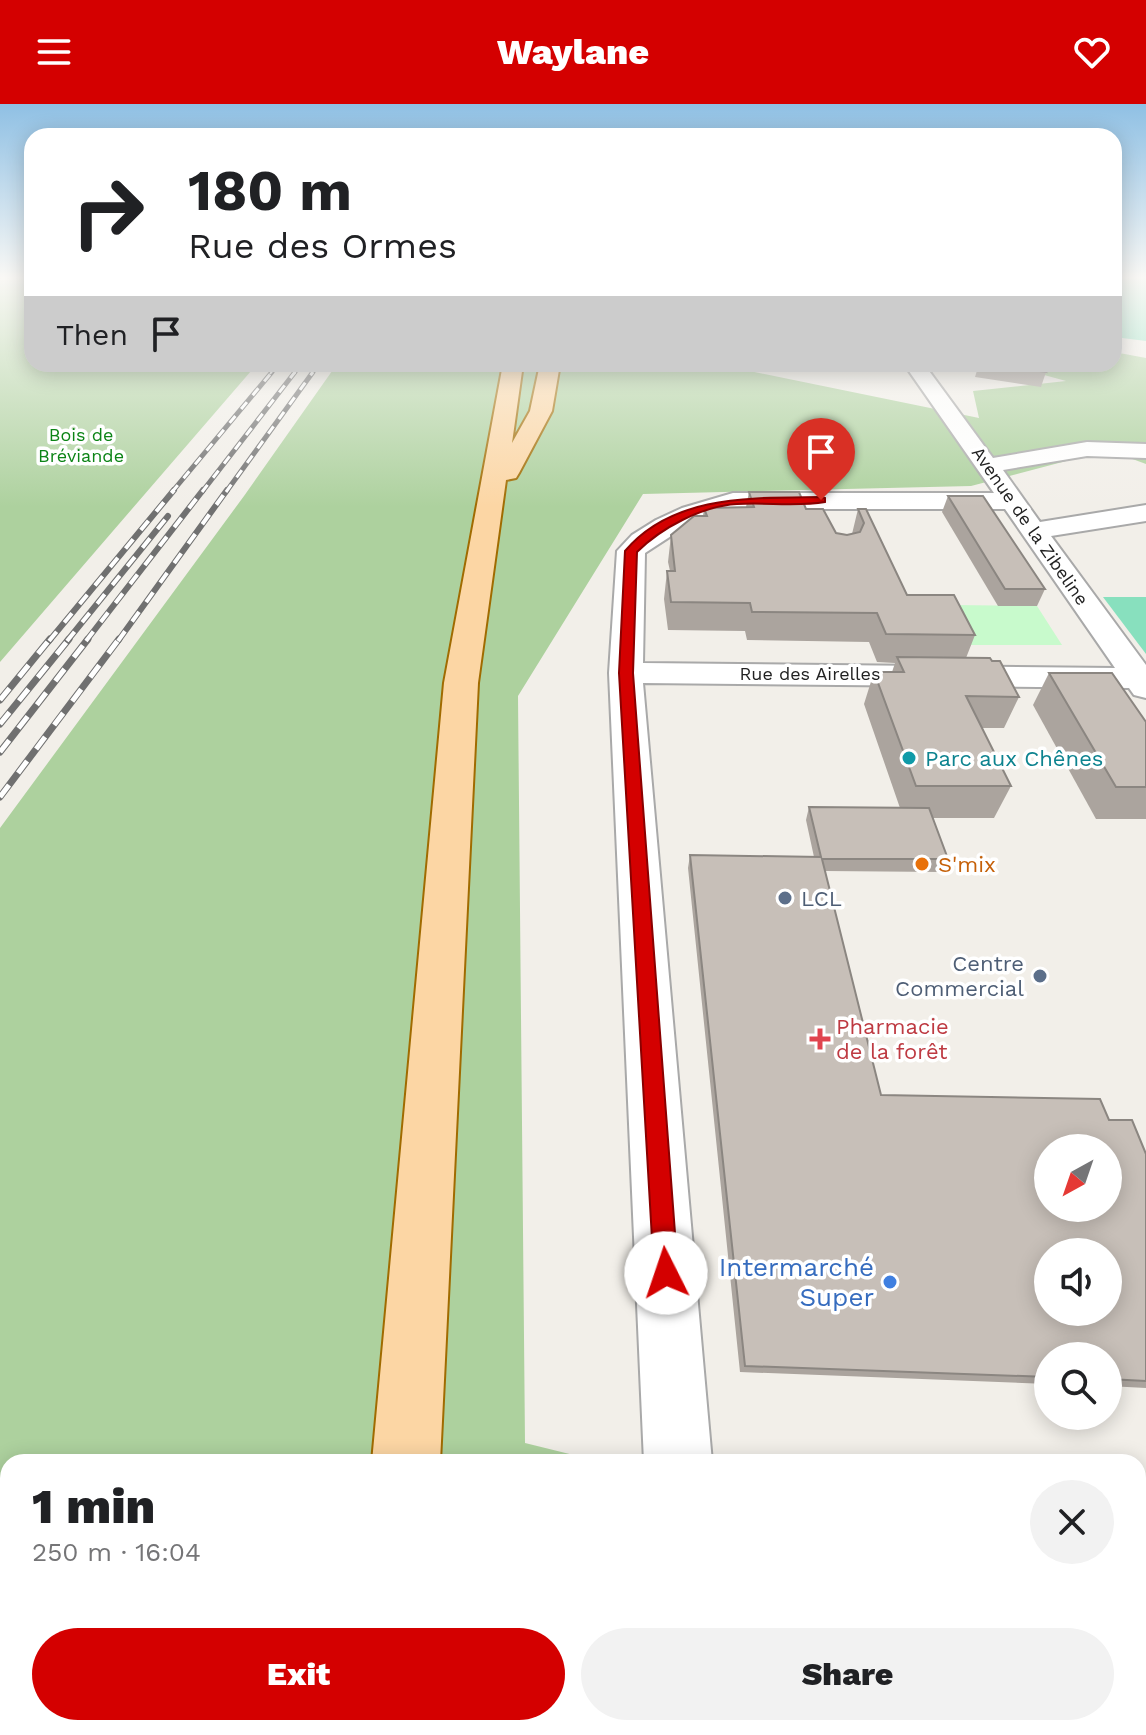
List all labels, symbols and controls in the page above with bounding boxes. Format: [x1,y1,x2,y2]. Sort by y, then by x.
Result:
icon: menu [32,30,76,74]
icon: heart [1070,30,1114,74]
text: Waylane [497,31,649,73]
text: 180 m [188,158,352,224]
icon: right [56,160,160,264]
text: Rue des Ormes [188,225,457,267]
icon: arrive [144,312,188,356]
text: Then [56,317,128,352]
pin [787,418,855,500]
park label: Bois de Bréviande [38,424,124,466]
icon: arrive [799,430,843,474]
street label: Avenue de la Zibeline [968,442,1093,609]
street label: Rue des Airelles [740,663,880,684]
place label: Parc aux Chênes [925,746,1103,771]
marker: Parc aux Chênes [900,749,918,767]
place label: S'mix [938,852,996,877]
marker: S'mix [913,855,931,873]
place label: LCL [801,886,842,911]
marker: LCL [776,889,794,907]
place label: Centre Commercial [895,951,1024,1001]
marker: Centre Commercial [1031,967,1049,985]
place label: Pharmacie de la forêt [836,1014,949,1064]
marker: Pharmacie de la forêt [811,1030,829,1048]
north arrow [1034,1134,1122,1222]
map controls [1034,1134,1122,1430]
position arrow [624,1231,708,1315]
button: sound [1034,1238,1122,1326]
place label: Intermarché Super [719,1252,874,1312]
marker: Intermarché Super [881,1273,899,1291]
button: search [1034,1342,1122,1430]
text: 1 min [32,1478,155,1535]
button: close [1030,1480,1114,1564]
text: 250 m · 16:04 [32,1537,201,1567]
button: Exit [32,1628,565,1720]
button: Share [581,1628,1114,1720]

